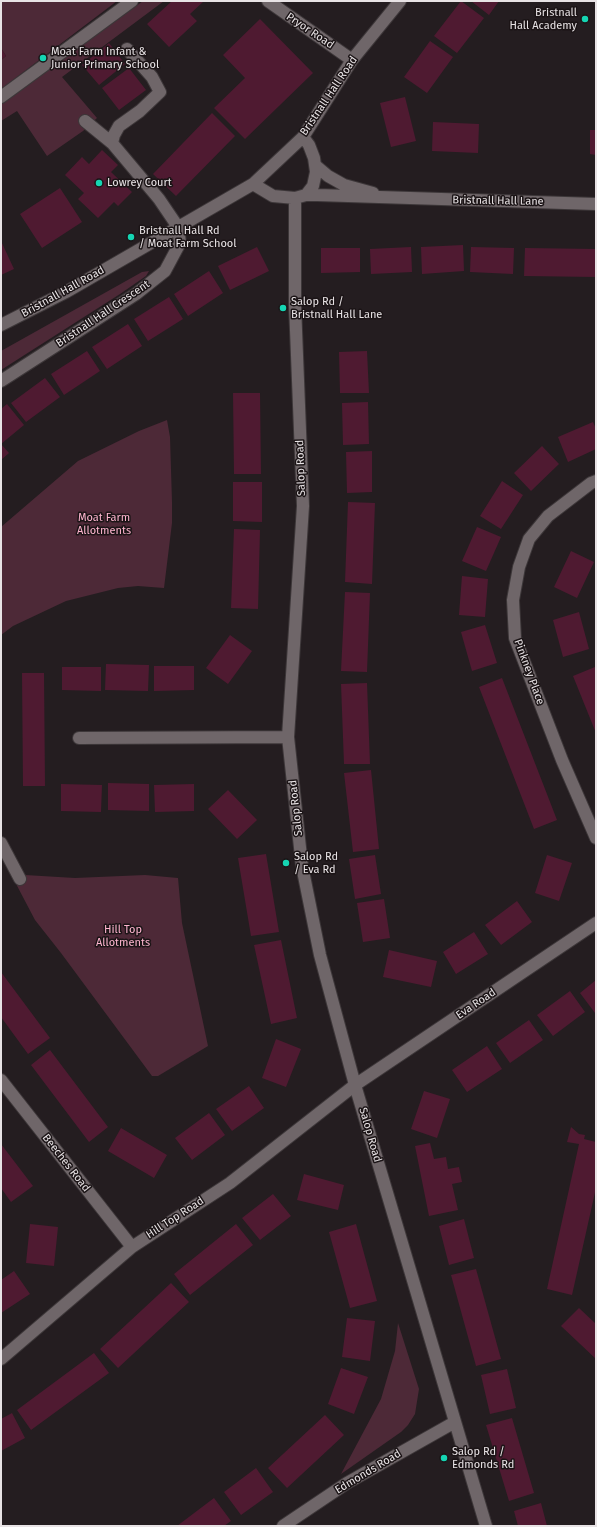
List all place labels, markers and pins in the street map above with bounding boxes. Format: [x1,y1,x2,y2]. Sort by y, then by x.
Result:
place label: Bristnall Hall Academy [510,6,577,32]
marker: Bristnall Hall Academy [580,14,590,24]
place label: Moat Farm Infant & Junior Primary School [51,45,159,71]
marker: Moat Farm Infant & Junior Primary School [38,53,48,63]
place label: Lowrey Court [107,176,172,190]
marker: Lowrey Court [94,178,104,188]
place label: Bristnall Hall Rd / Moat Farm School [139,224,236,250]
marker: Bristnall Hall Rd / Moat Farm School [126,232,136,242]
place label: Salop Rd / Bristnall Hall Lane [291,295,382,321]
marker: Salop Rd / Bristnall Hall Lane [278,303,288,313]
place label: Salop Rd / Eva Rd [294,850,338,876]
marker: Salop Rd / Eva Rd [281,858,291,868]
place label: Salop Rd / Edmonds Rd [452,1445,514,1471]
marker: Salop Rd / Edmonds Rd [439,1453,449,1463]

